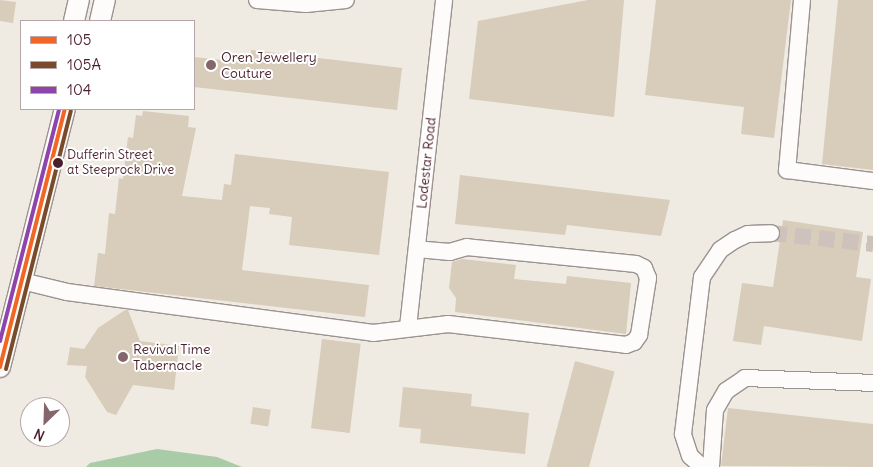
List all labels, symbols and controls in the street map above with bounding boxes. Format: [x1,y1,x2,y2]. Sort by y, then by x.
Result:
legend [20,20,195,110]
text: 105 [67,30,91,49]
place label: Oren Jewellery Couture [221,49,317,82]
text: 105A [67,55,101,74]
marker: Oren Jewellery Couture [205,59,217,71]
text: 104 [67,80,92,99]
street label: Lodestar Road [413,116,439,210]
place label: Dufferin Street at Steeprock Drive [67,148,174,179]
marker: Dufferin Street at Steeprock Drive [53,158,63,168]
place label: Revival Time Tabernacle [133,341,211,374]
marker: Revival Time Tabernacle [117,351,129,363]
north arrow [20,397,70,447]
text: N [31,425,47,445]

